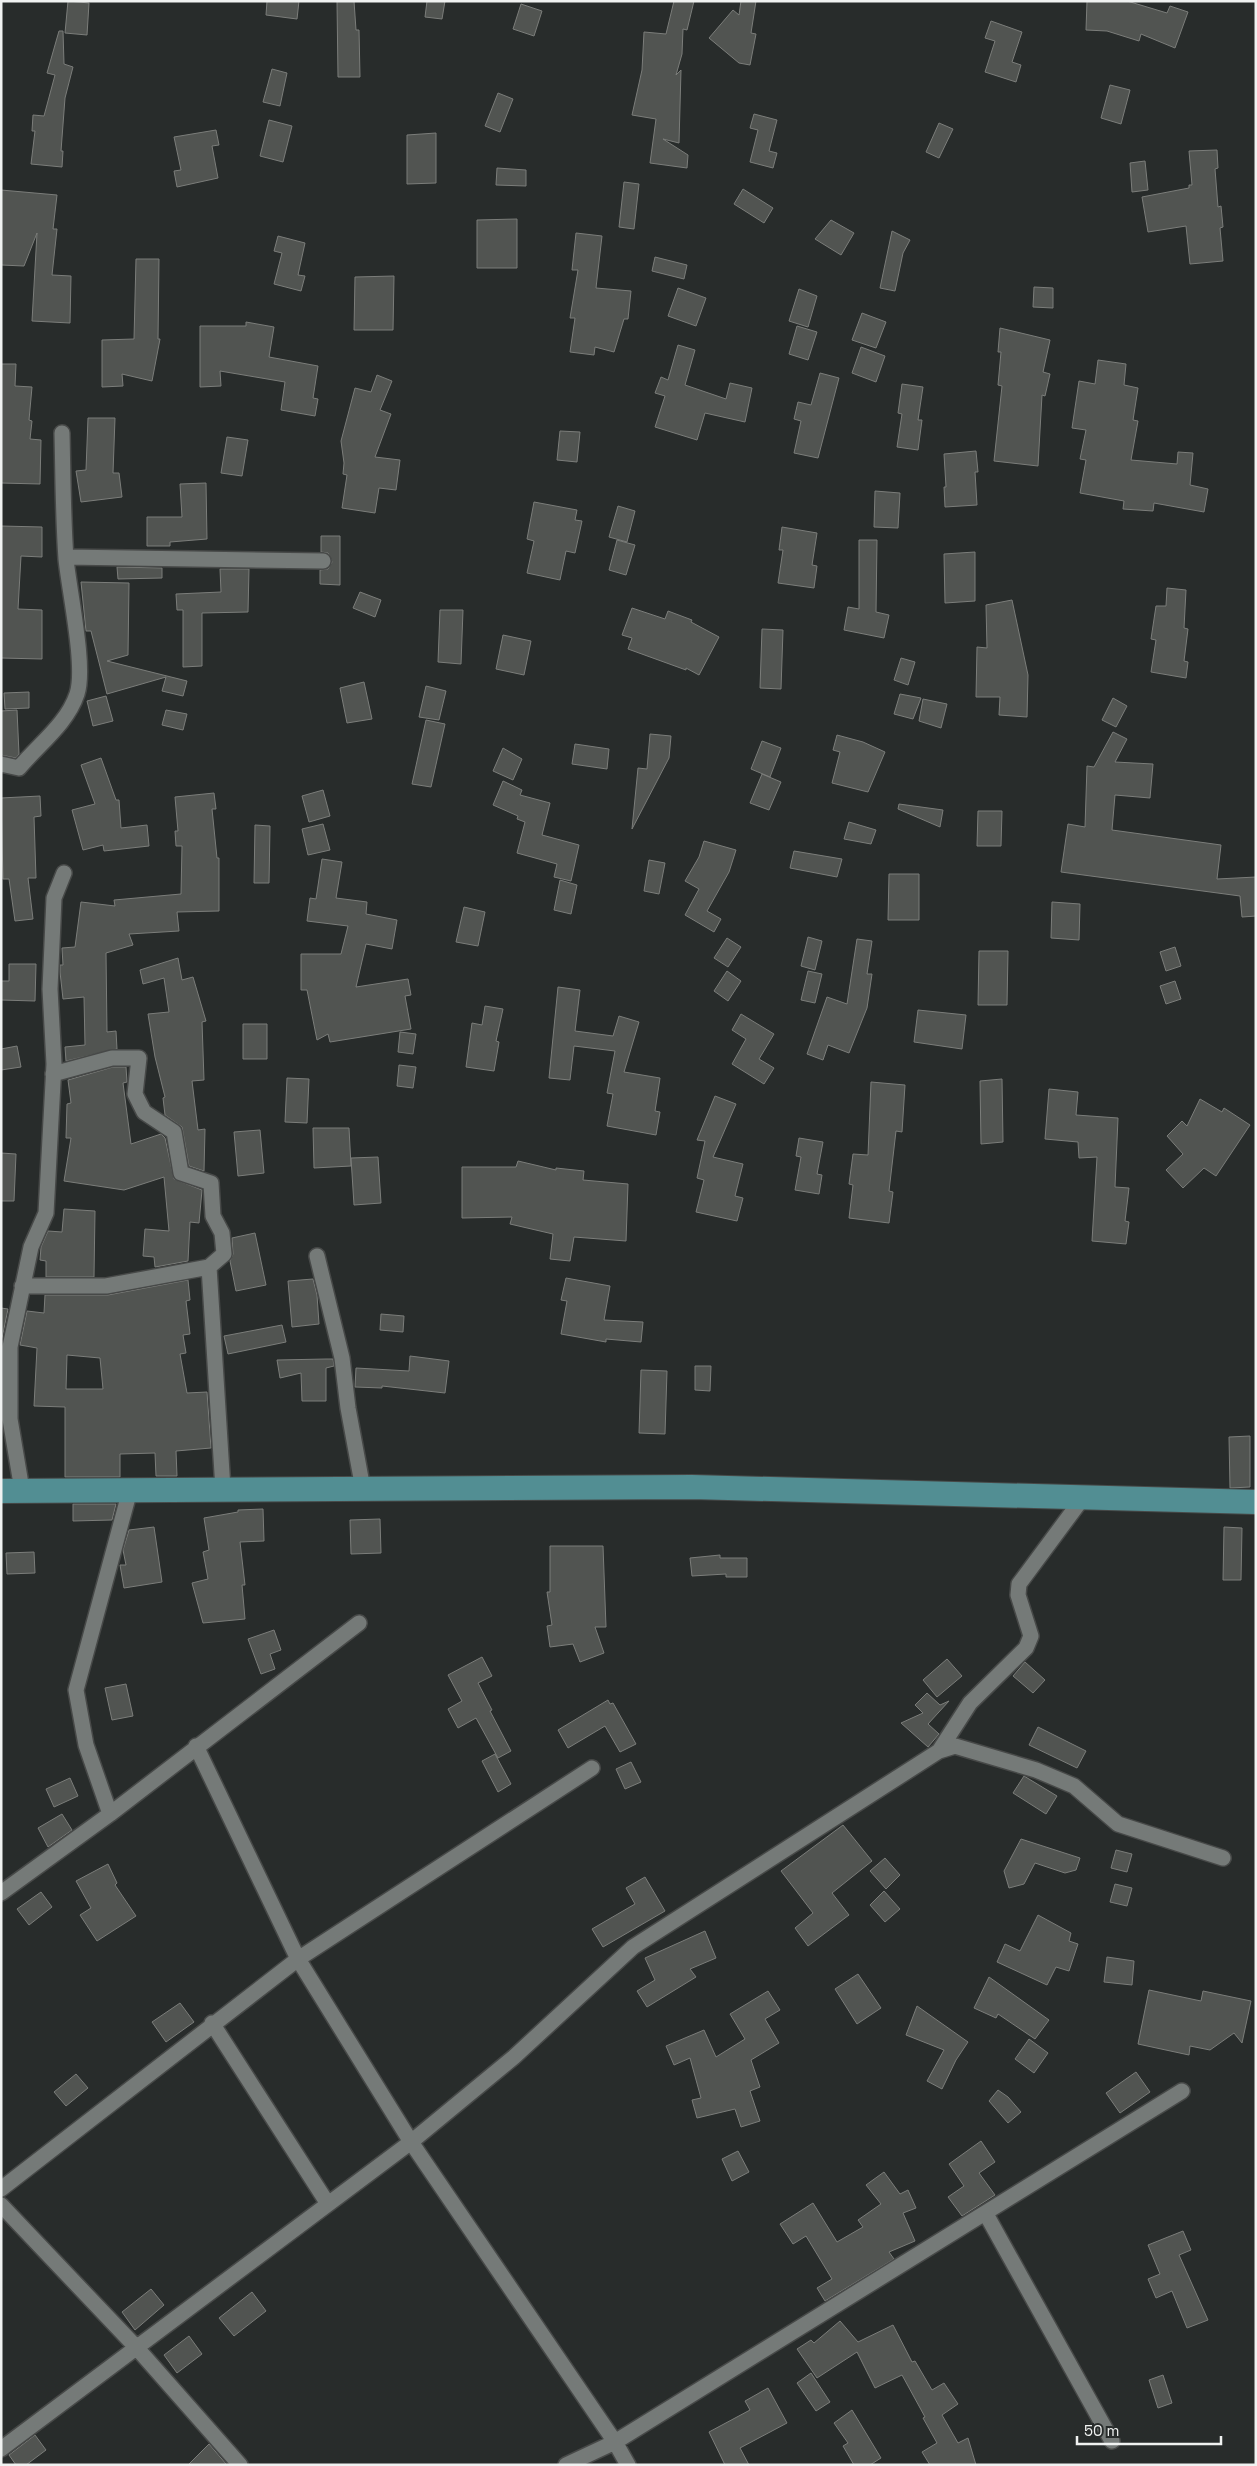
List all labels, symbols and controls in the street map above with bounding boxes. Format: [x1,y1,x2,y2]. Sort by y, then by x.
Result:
scale bar [1077,2414,1221,2446]
text: 50 m [1084,2421,1119,2440]

